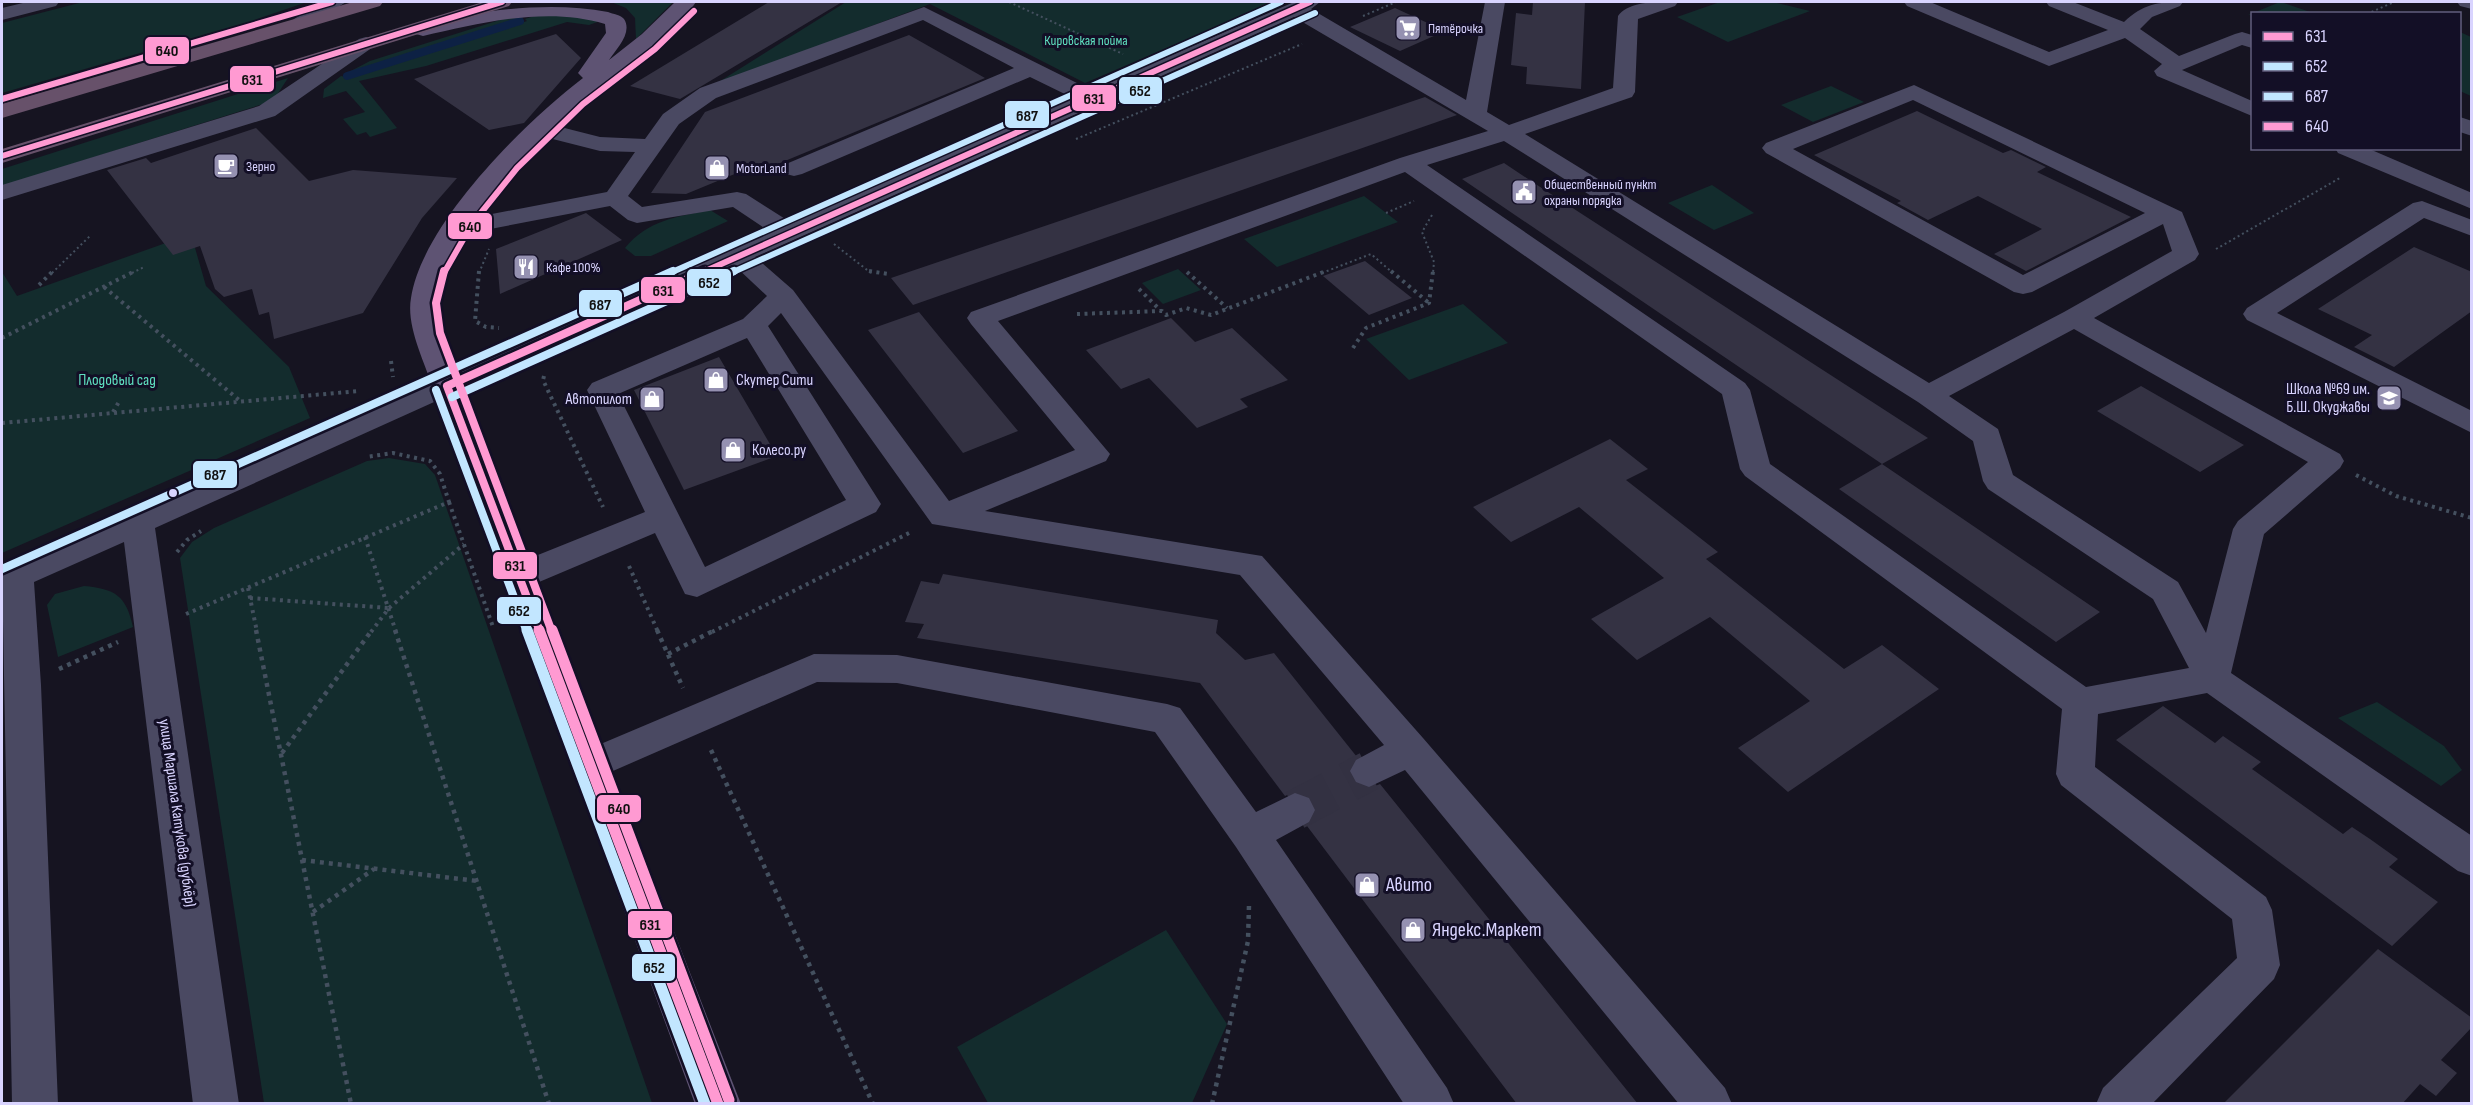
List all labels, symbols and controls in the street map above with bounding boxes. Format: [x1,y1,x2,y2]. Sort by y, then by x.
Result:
legend [2251,12,2461,150]
supermarket icon: Пятёрочка [1393,13,1423,43]
place label: Пятёрочка [1428,20,1483,37]
text: 631 [2305,26,2327,47]
park label: Кировская пойма [1044,32,1128,49]
line badge: 640 [144,36,190,65]
text: 640 [156,42,178,61]
text: 652 [2305,56,2328,77]
line badge: 631 [229,65,275,93]
text: 631 [242,71,263,90]
line badge: 652 [1118,76,1163,105]
text: 652 [1129,82,1151,101]
line badge: 631 [1071,84,1117,112]
text: 687 [2305,86,2329,107]
text: 631 [1084,90,1105,109]
line badge: 687 [1004,100,1050,129]
text: 687 [1016,107,1038,126]
text: 640 [2305,116,2329,137]
cafe icon: Зерно [211,151,241,181]
shop icon: MotorLand [702,153,732,183]
place label: Зерно [246,158,275,175]
place label: MotorLand [736,160,787,177]
place label: Общественный пункт охраны порядка [1544,176,1657,209]
public building icon: Общественный пункт охраны порядка [1509,177,1539,207]
line badge: 640 [447,212,493,240]
text: 640 [459,218,481,237]
restaurant icon: Кафе 100% [511,252,541,282]
place label: Кафе 100% [546,259,601,276]
line badge: 652 [686,268,732,297]
text: 652 [698,274,720,293]
line badge: 631 [640,276,686,304]
text: 631 [653,282,674,301]
line badge: 687 [578,289,623,318]
text: 687 [589,296,611,315]
shop icon: Скутер Сити [701,365,731,395]
park label: Плодовый сад [78,371,156,390]
place label: Скутер Сити [736,371,813,390]
place label: Школа №69 им. Б.Ш. Окуджавы [2286,380,2370,417]
school or university icon: Школа №69 им. Б.Ш. Окуджавы [2374,383,2404,413]
shop icon: Автопилот [637,384,667,414]
place label: Автопилот [565,390,632,409]
shop icon: Колесо.ру [718,435,748,465]
place label: Колесо.ру [752,441,806,460]
line badge: 687 [192,460,238,489]
text: 687 [204,466,226,485]
unlabelled marker [167,487,179,499]
line badge: 631 [492,551,538,580]
text: 631 [505,557,526,576]
line badge: 652 [496,596,542,625]
text: 652 [508,602,530,621]
street label: улица Маршала Катукова (дублёр) [154,718,200,908]
line badge: 640 [596,794,642,823]
text: 640 [608,800,630,819]
shop icon: Авито [1352,870,1382,900]
place label: Авито [1385,873,1432,897]
line badge: 631 [627,910,673,939]
shop icon: Яндекс.Маркет [1398,915,1428,945]
text: 631 [640,916,661,935]
place label: Яндекс.Маркет [1432,918,1542,942]
line badge: 652 [631,953,676,982]
text: 652 [643,959,665,978]

